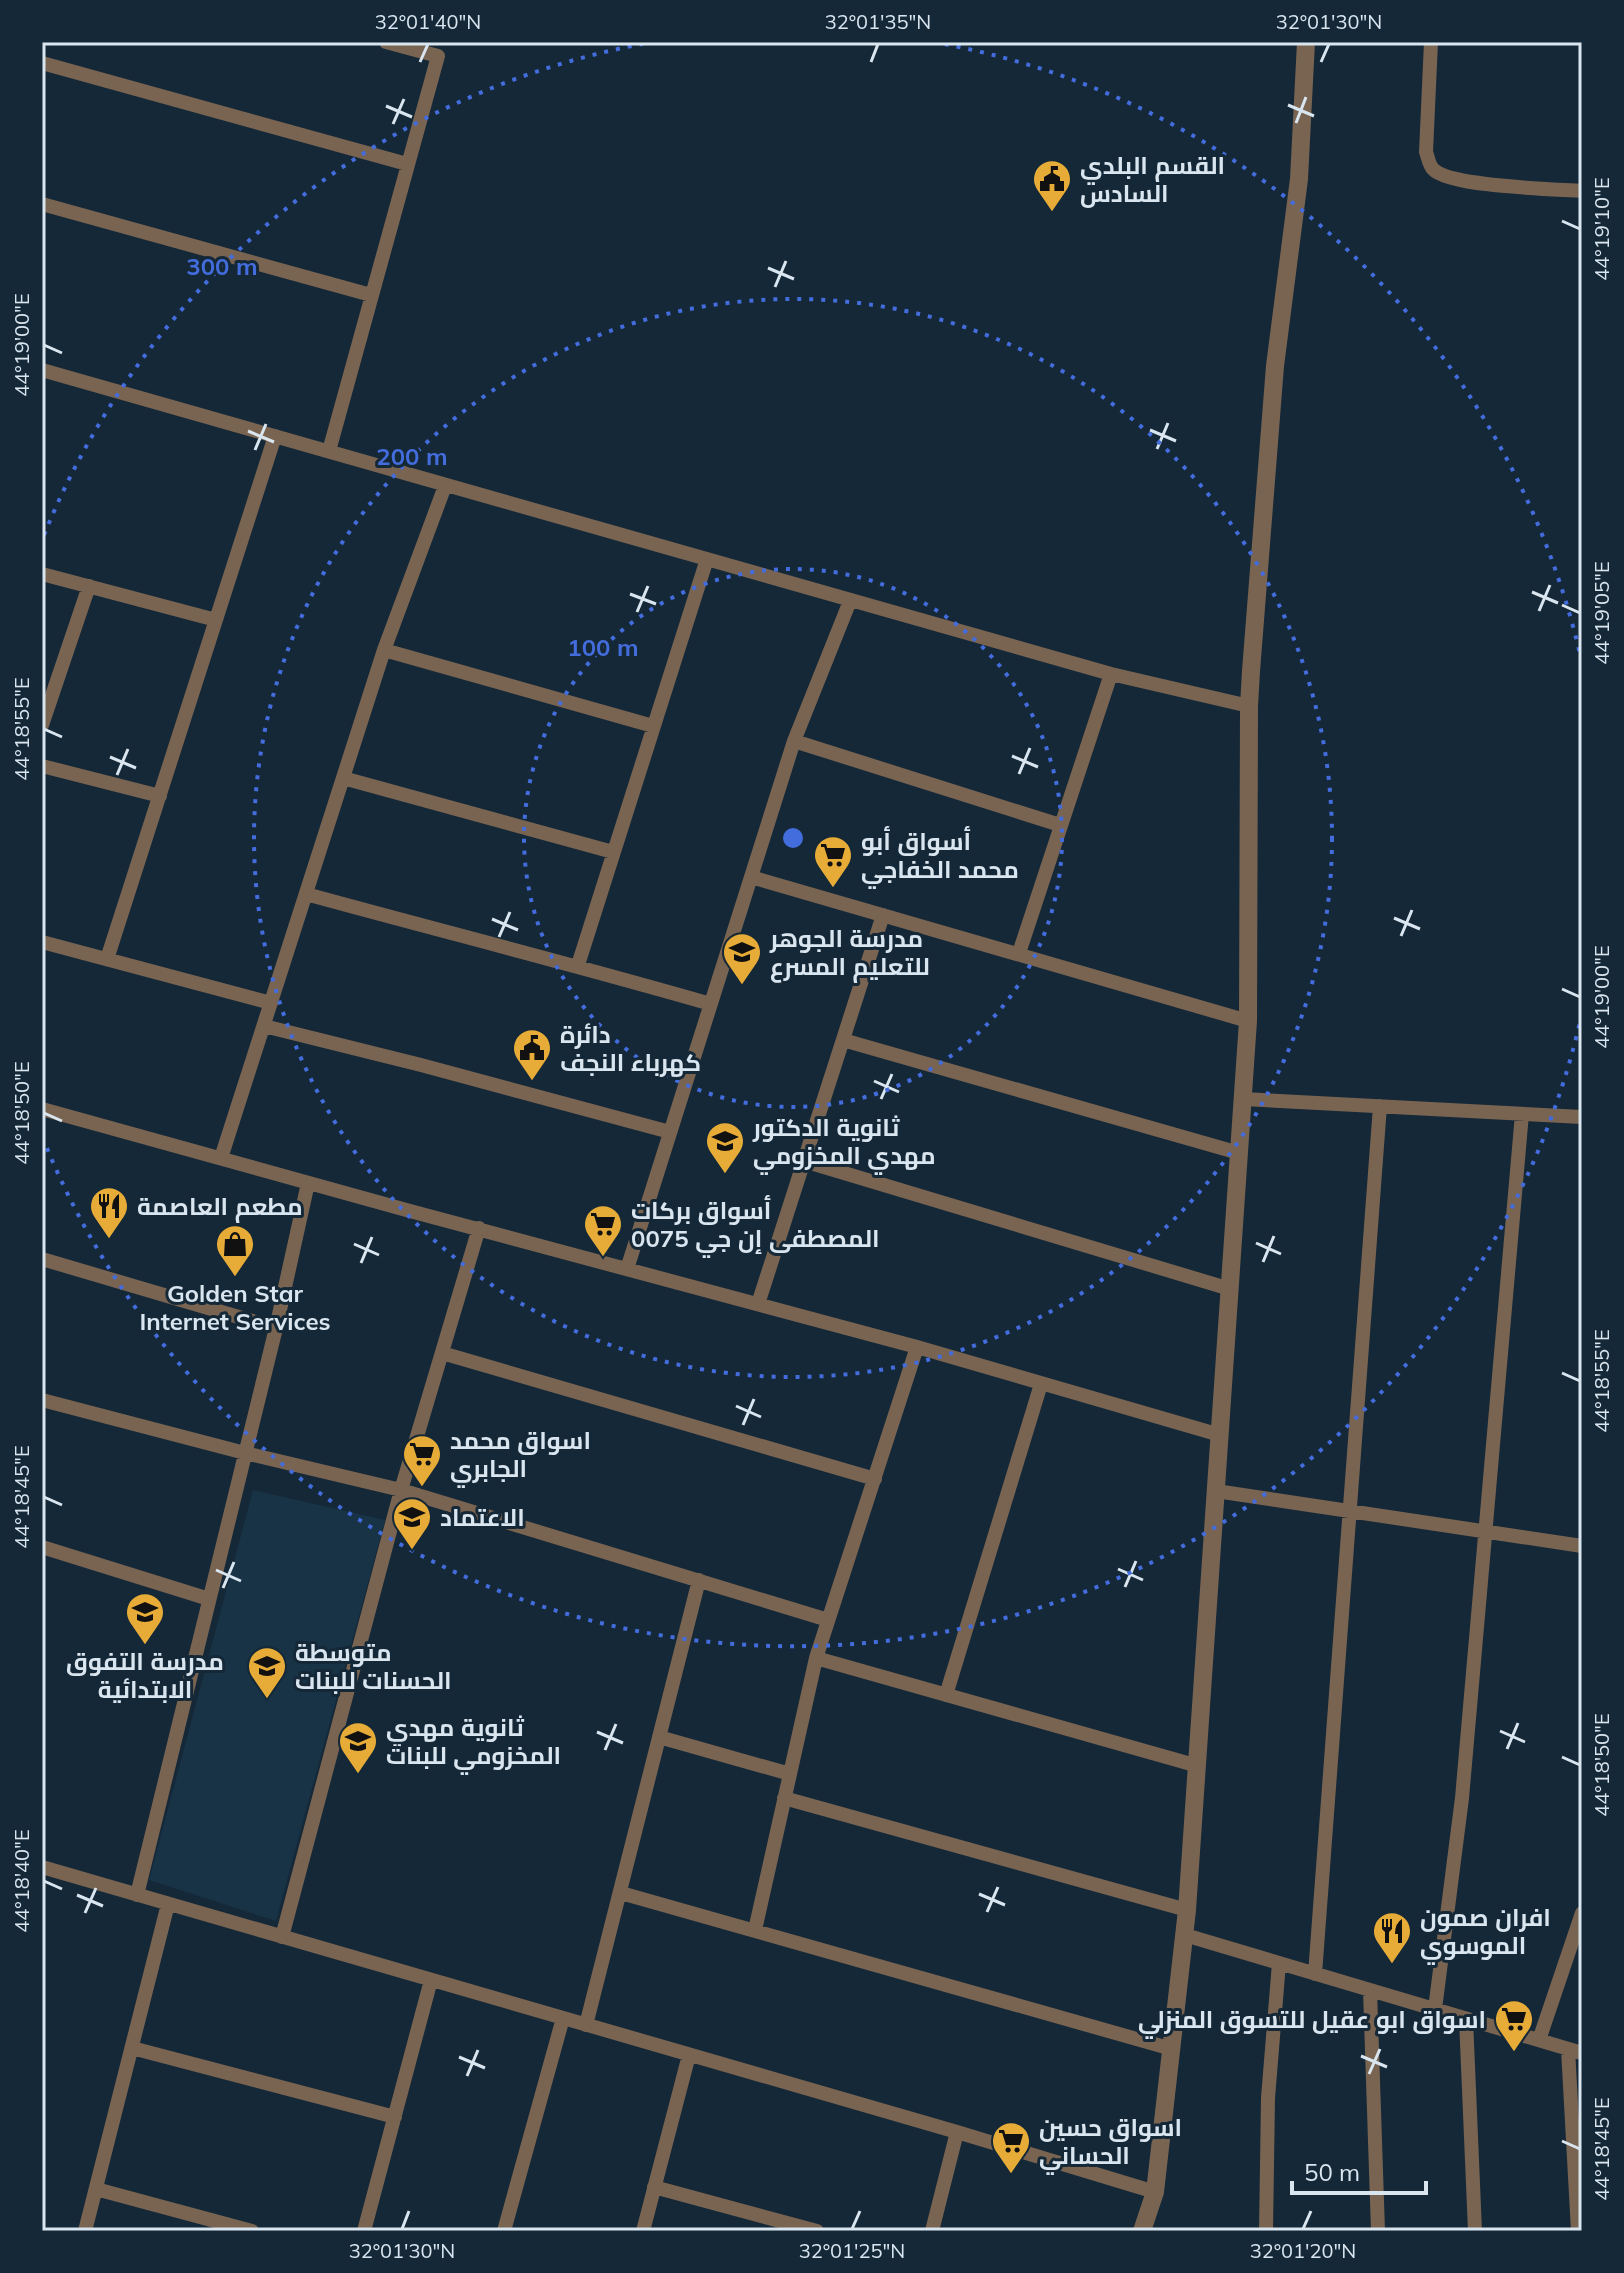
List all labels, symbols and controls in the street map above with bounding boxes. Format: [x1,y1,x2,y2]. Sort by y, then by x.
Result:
text: 32°01'40"N [375,9,481,34]
text: 32°01'35"N [825,9,931,34]
text: 32°01'30"N [1276,9,1382,34]
place label: القسم البلدي السادس [1080,150,1225,208]
public building icon: القسم البلدي السادس [1031,158,1073,213]
text: 44°19'10"E [1589,177,1614,281]
text: 300 m [186,251,258,281]
text: 44°19'00"E [9,293,34,397]
text: 200 m [376,441,448,471]
text: 44°19'05"E [1589,561,1614,665]
text: 100 m [567,632,639,662]
text: 44°18'55"E [9,677,34,781]
centre of rings [779,824,807,852]
place label: أسواق أبو محمد الخفاجي [861,826,1019,889]
supermarket icon: أسواق أبو محمد الخفاجي [812,834,854,889]
place label: مدرسة الجوهر للتعليم المسرع [769,923,930,983]
school or university icon: مدرسة الجوهر للتعليم المسرع [721,931,763,986]
text: 44°19'00"E [1589,945,1614,1049]
place label: دائرة كهرباء النجف [560,1019,701,1077]
public building icon: دائرة كهرباء النجف [511,1027,553,1082]
text: 44°18'50"E [9,1061,34,1165]
place label: ثانوية الدكتور مهدي المخزومي [752,1112,936,1175]
school or university icon: ثانوية الدكتور مهدي المخزومي [704,1120,746,1175]
restaurant icon: مطعم العاصمة [88,1185,130,1240]
place label: مطعم العاصمة [137,1191,303,1223]
place label: أسواق بركات المصطفی إن جي 0075 [631,1195,880,1258]
supermarket icon: أسواق بركات المصطفی إن جي 0075 [582,1203,624,1258]
shop icon: Golden Star Internet Services [214,1223,256,1278]
place label: Golden Star Internet Services [139,1278,331,1336]
text: 44°18'55"E [1589,1329,1614,1433]
place label: اسواق محمد الجابري [450,1425,591,1488]
supermarket icon: اسواق محمد الجابري [401,1433,443,1488]
text: 44°18'45"E [9,1445,34,1549]
school or university icon: الاعتماد [391,1496,433,1551]
place label: الاعتماد [440,1502,525,1532]
school or university icon: مدرسة التفوق الابتدائية [124,1591,166,1646]
place label: متوسطة الحسنات للبنات [295,1637,452,1695]
school or university icon: متوسطة الحسنات للبنات [246,1645,288,1700]
place label: مدرسة التفوق الابتدائية [66,1646,224,1704]
place label: ثانوية مهدي المخزومي للبنات [386,1712,561,1775]
text: 44°18'50"E [1589,1713,1614,1817]
school or university icon: ثانوية مهدي المخزومي للبنات [337,1720,379,1775]
text: 44°18'40"E [9,1829,34,1933]
place label: افران صمون الموسوي [1420,1902,1551,1965]
restaurant icon: افران صمون الموسوي [1371,1910,1413,1965]
supermarket icon: اسواق ابو عقيل للتسوق المنزلي [1493,1998,1535,2053]
place label: اسواق ابو عقيل للتسوق المنزلي [1138,2004,1486,2039]
text: 44°18'45"E [1589,2097,1614,2201]
place label: اسواق حسين الحساني [1039,2112,1182,2175]
supermarket icon: اسواق حسين الحساني [990,2120,1032,2175]
scale bar [1292,2145,1426,2195]
text: 50 m [1304,2157,1360,2187]
text: 32°01'30"N [349,2238,455,2263]
text: 32°01'25"N [799,2238,905,2263]
text: 32°01'20"N [1250,2238,1356,2263]

